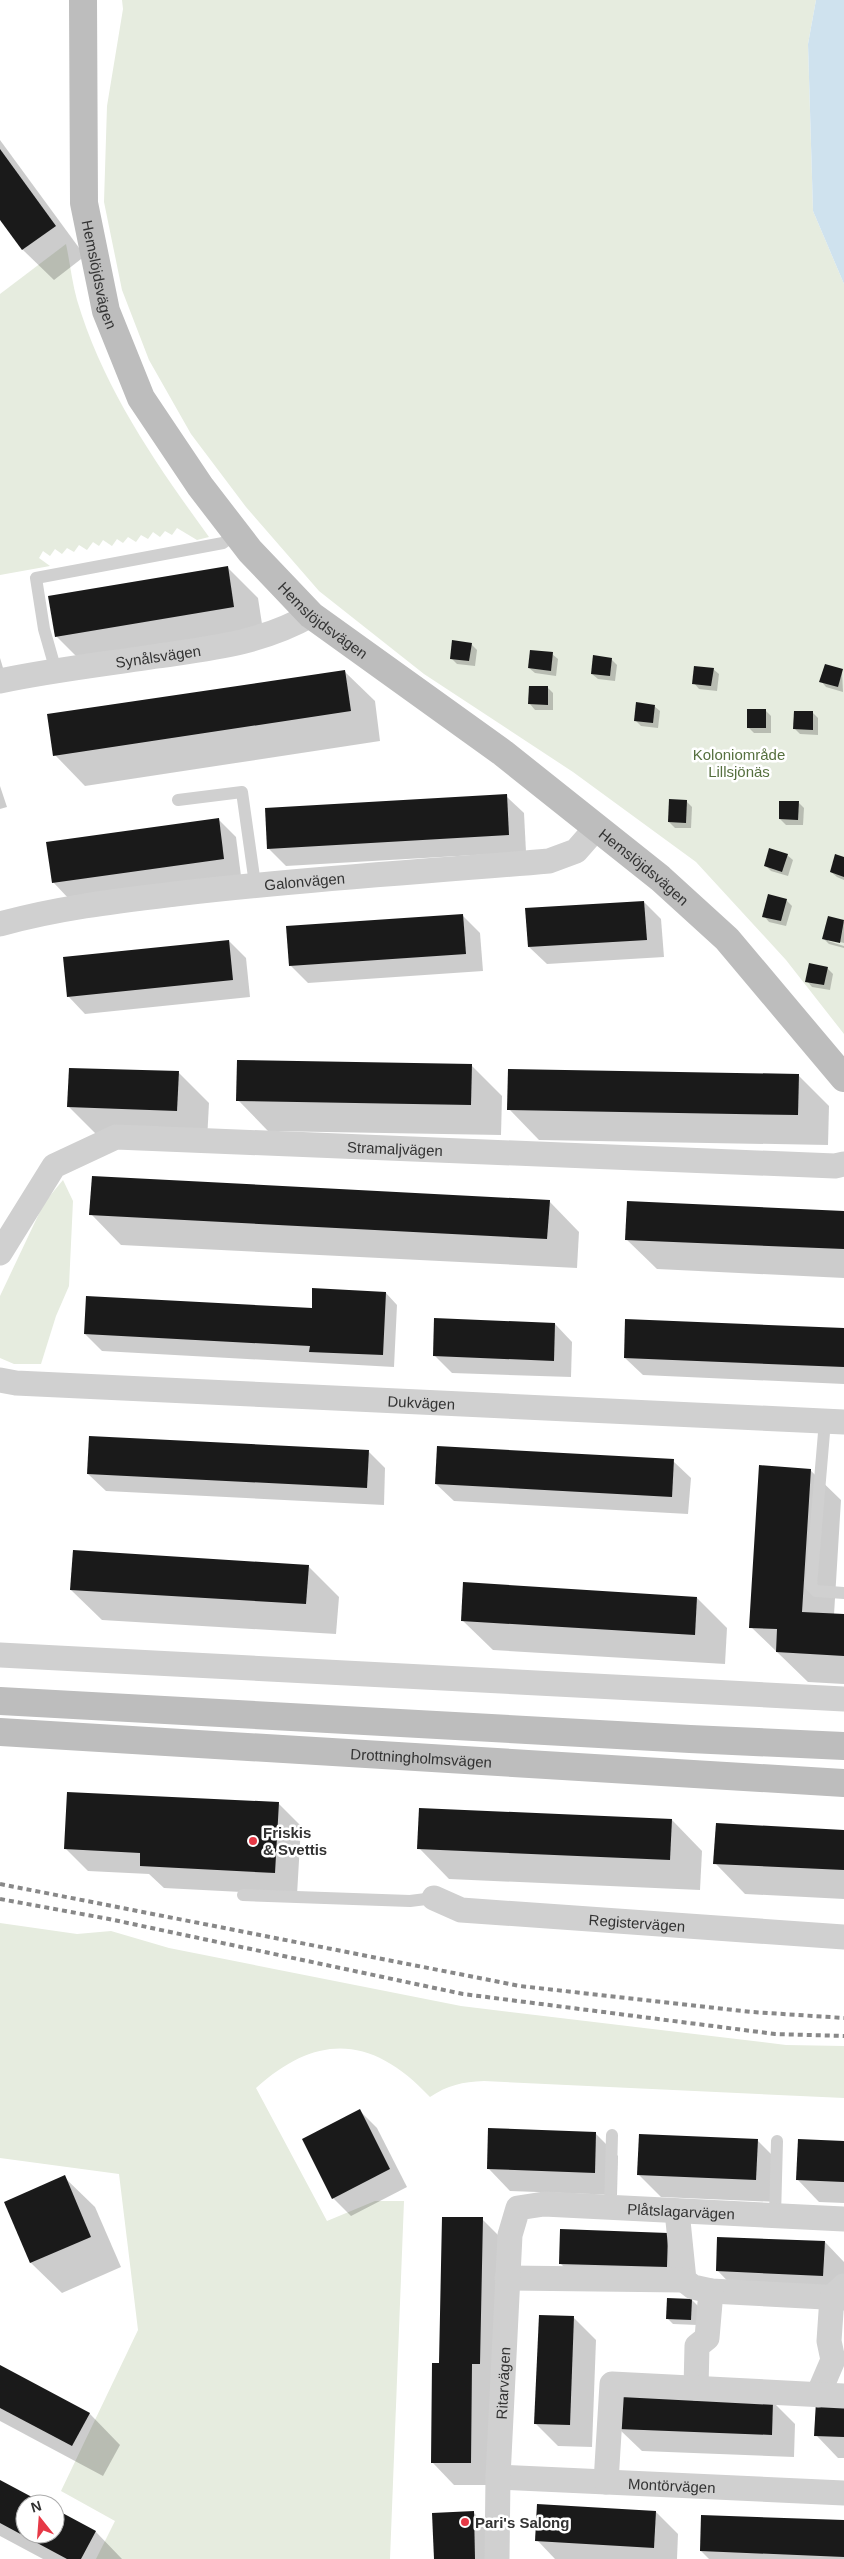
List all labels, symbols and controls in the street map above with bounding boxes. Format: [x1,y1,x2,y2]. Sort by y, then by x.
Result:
street label: Hemslöjdsvägen [79,218,121,331]
street label: Hemslöjdsvägen [275,578,371,662]
street label: Synålsvägen [114,641,202,671]
park label: Koloniområde Lillsjönäs [693,746,785,780]
street label: Hemslöjdsvägen [596,825,692,909]
street label: Galonvägen [264,869,346,893]
street label: Stramaljvägen [347,1138,443,1159]
street label: Dukvägen [387,1392,455,1412]
street label: Drottningholmsvägen [350,1745,493,1770]
place label: Friskis & Svettis [263,1824,327,1858]
marker: Friskis & Svettis [247,1835,259,1847]
street label: Registervägen [588,1911,686,1934]
street label: Plåtslagarvägen [627,2200,735,2222]
street label: Ritarvägen [492,2346,513,2420]
street label: Montörvägen [628,2475,716,2496]
north arrow [15,2494,65,2544]
text: N [29,2497,43,2516]
place label: Pari's Salong [475,2514,569,2531]
marker: Pari's Salong [459,2516,471,2528]

